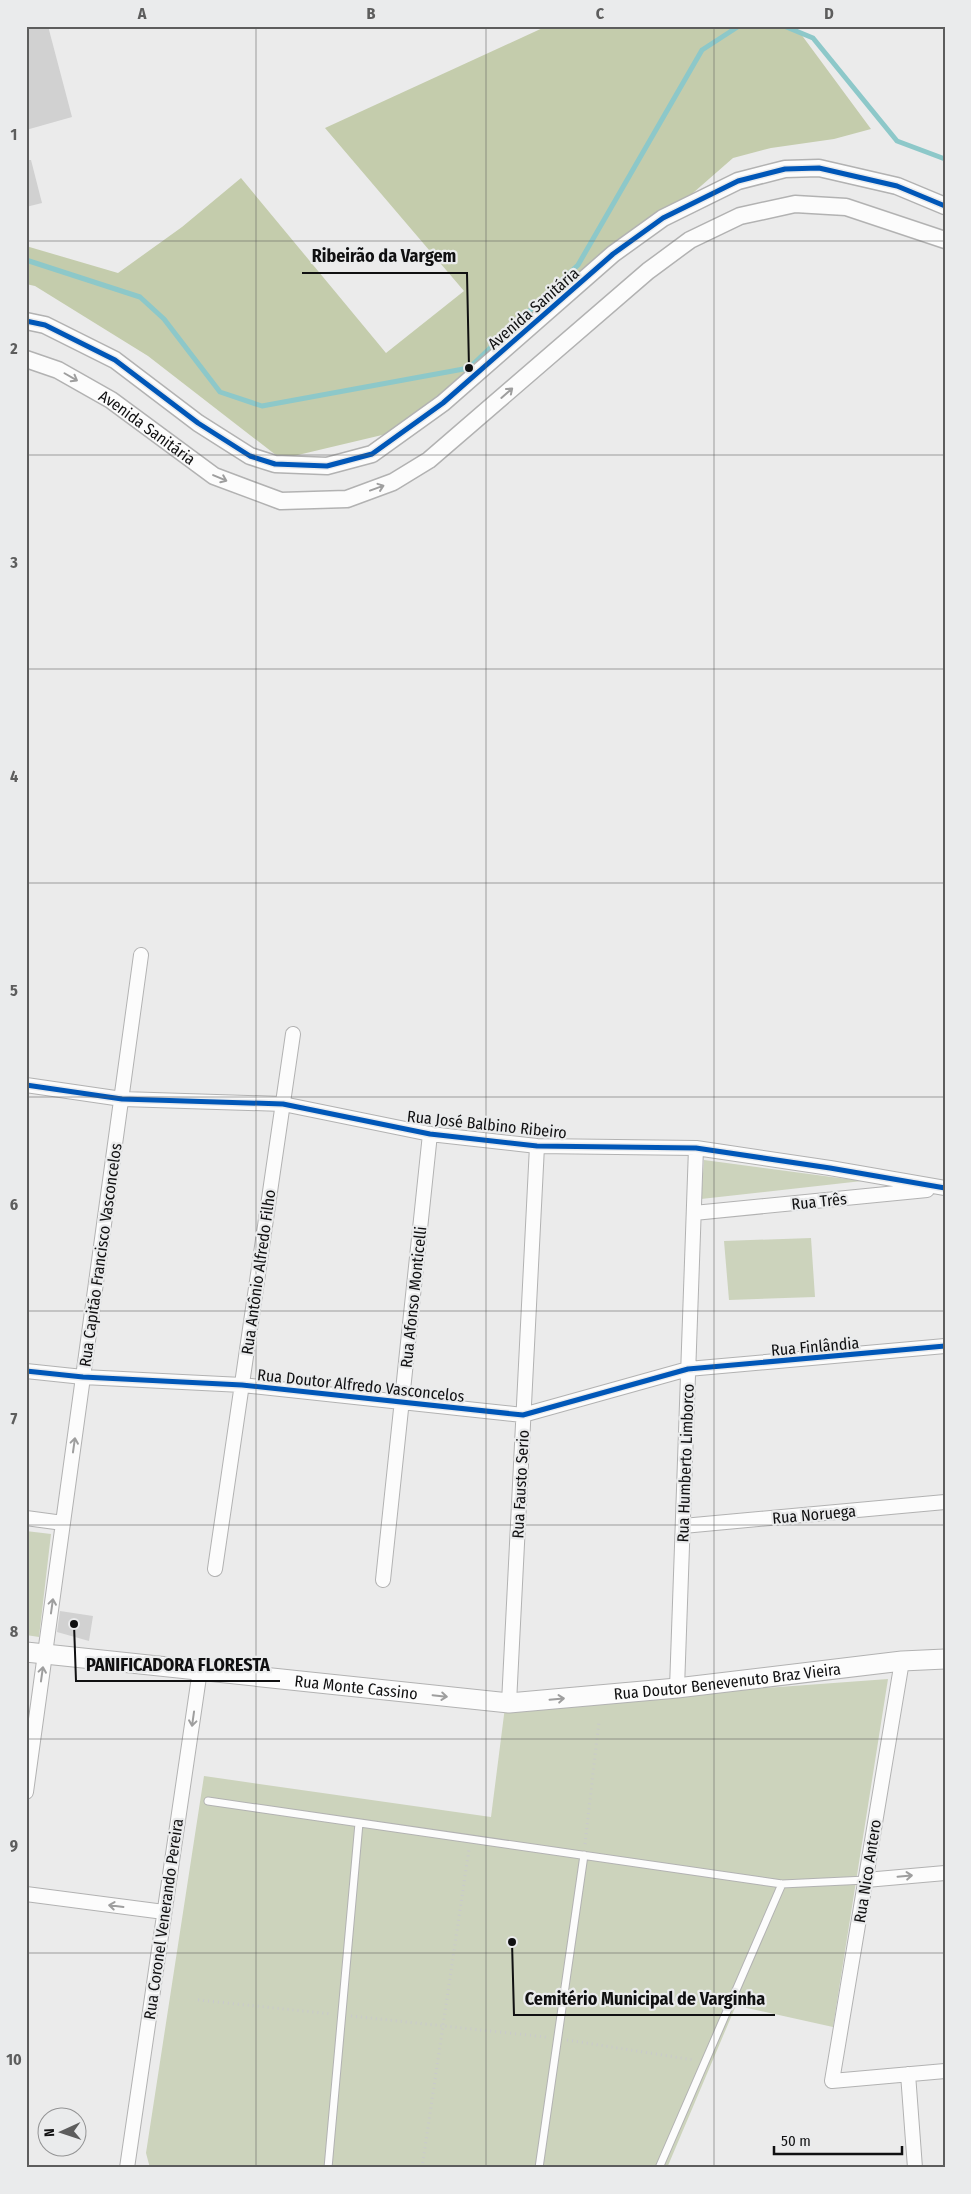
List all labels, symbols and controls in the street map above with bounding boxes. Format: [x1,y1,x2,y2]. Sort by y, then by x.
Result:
text: A [137,4,147,23]
text: B [367,4,376,23]
text: C [596,4,605,23]
text: D [824,4,834,23]
text: 1 [11,125,17,144]
callout: Ribeirão da Vargem [302,240,467,273]
text: Ribeirão da Vargem [312,245,456,267]
street label: Avenida Sanitária [484,263,583,353]
text: 2 [9,339,18,358]
one-way arrow [64,373,78,383]
street label: Avenida Sanitária [96,386,199,469]
one-way arrow [500,387,513,398]
one-way arrow [212,474,227,483]
one-way arrow [368,483,384,492]
text: 3 [9,553,18,572]
text: 4 [10,767,18,786]
text: 5 [10,981,18,1000]
street label: Rua José Balbino Ribeiro [406,1107,568,1142]
street label: Rua Capitão Francisco Vasconcelos [75,1142,126,1368]
street label: Rua Antônio Alfredo Filho [238,1188,279,1356]
street label: Rua Três [790,1189,848,1214]
text: 6 [10,1195,18,1214]
street label: Rua Afonso Monticelli [397,1225,430,1369]
street label: Rua Finlândia [770,1333,860,1360]
street label: Rua Doutor Alfredo Vasconcelos [256,1365,466,1406]
street label: Rua Humberto Limborco [673,1383,698,1543]
text: 7 [11,1409,18,1428]
street label: Rua Fausto Serio [508,1429,533,1539]
one-way arrow [69,1437,79,1453]
street label: Rua Noruega [772,1501,857,1528]
one-way arrow [47,1598,57,1614]
text: 8 [10,1622,19,1641]
callout: PANIFICADORA FLORESTA [76,1648,280,1681]
text: PANIFICADORA FLORESTA [86,1654,270,1676]
street label: Rua Doutor Benevenuto Braz Vieira [613,1659,842,1704]
one-way arrow [38,1667,48,1683]
street label: Rua Monte Cassino [294,1671,419,1703]
one-way arrow [432,1691,448,1701]
one-way arrow [549,1694,565,1703]
one-way arrow [187,1710,197,1726]
street label: Rua Coronel Venerando Pereira [140,1817,187,2021]
street label: Rua Nico Antero [850,1818,885,1924]
text: 9 [10,1836,18,1855]
one-way arrow [897,1872,913,1881]
one-way arrow [108,1901,124,1911]
callout: Cemitério Municipal de Varginha [514,1982,775,2015]
text: Cemitério Municipal de Varginha [525,1988,765,2010]
text: 10 [6,2050,22,2069]
north arrow [38,2106,88,2156]
scale bar [774,2124,901,2156]
text: N [41,2128,58,2137]
text: 50 m [781,2132,811,2150]

